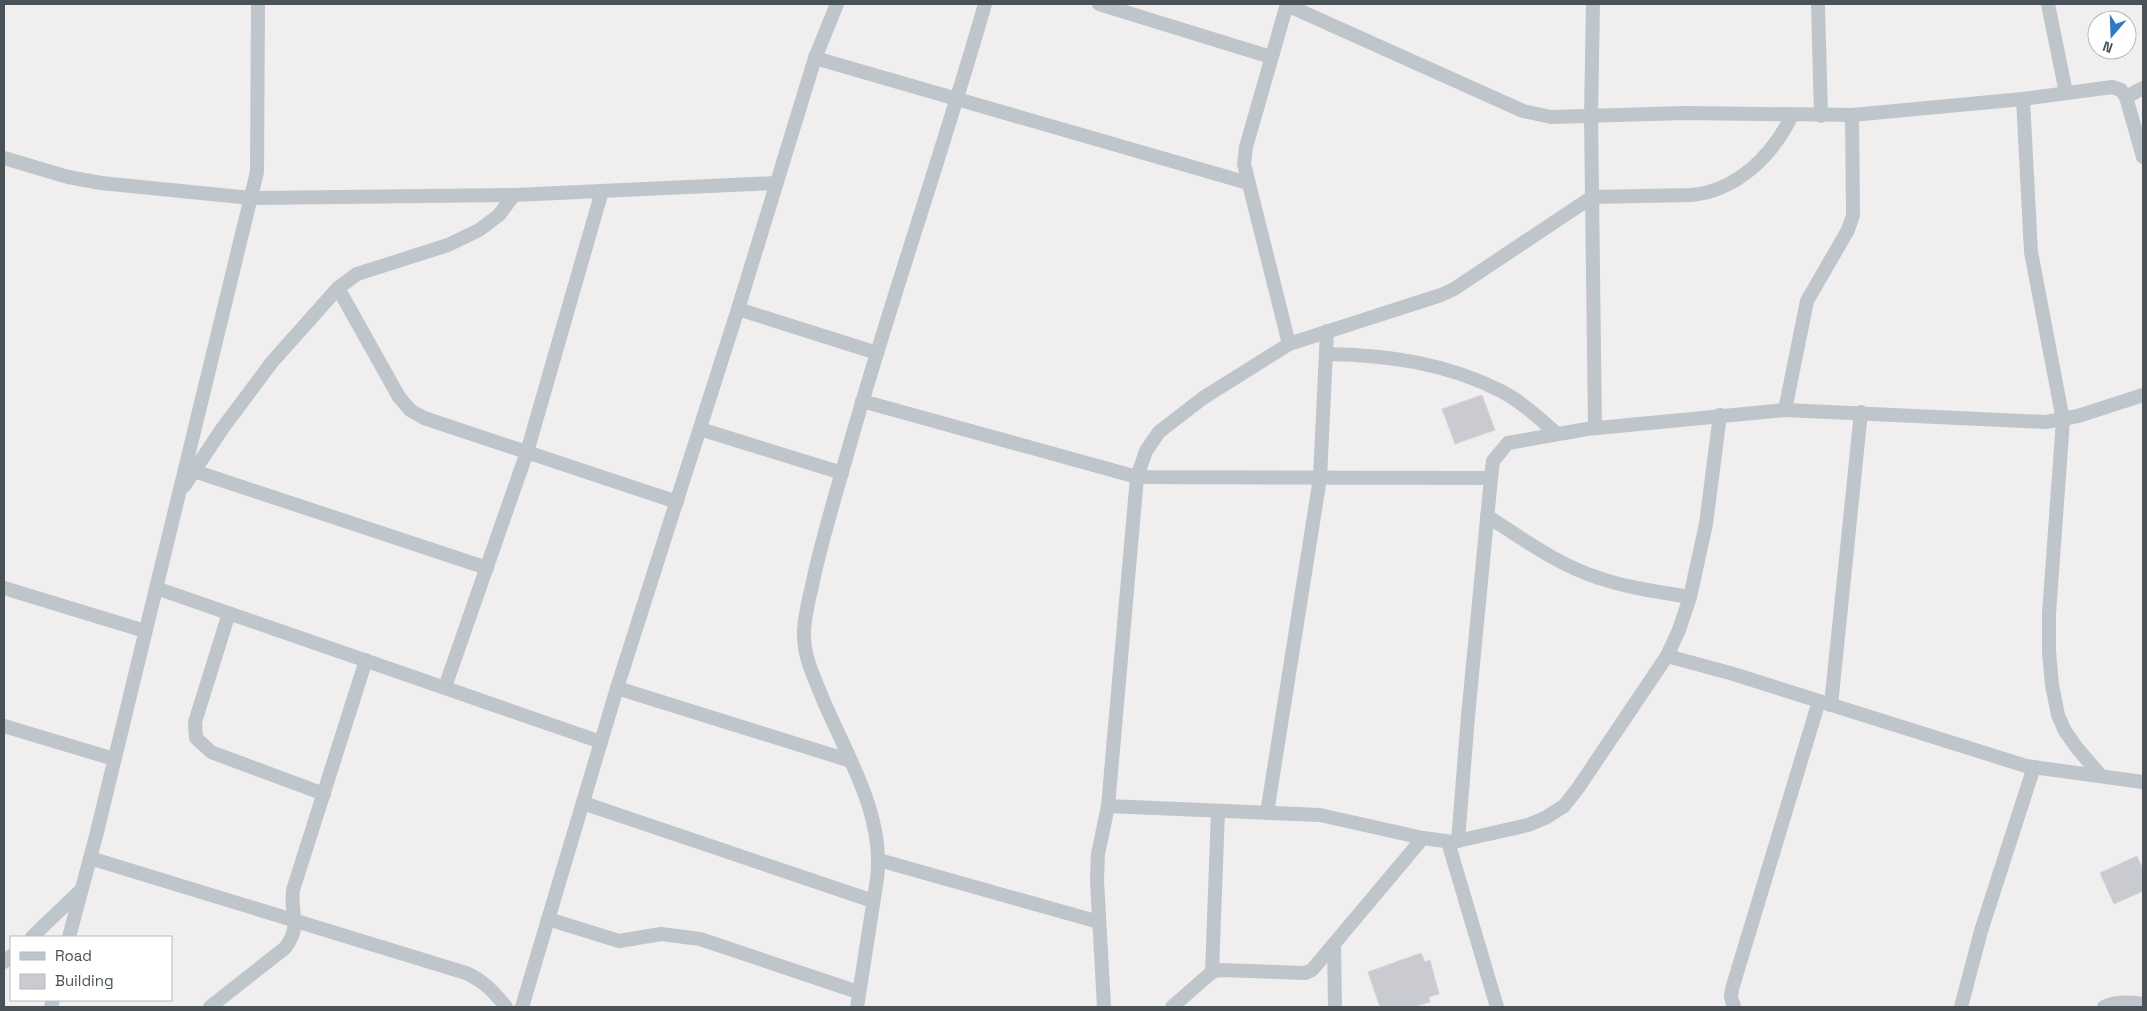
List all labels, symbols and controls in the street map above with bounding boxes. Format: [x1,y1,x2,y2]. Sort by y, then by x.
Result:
north arrow [2087,10,2137,60]
text: N [2100,37,2115,57]
legend [10,936,172,1001]
text: Road [55,946,92,965]
text: Building [55,971,114,990]

